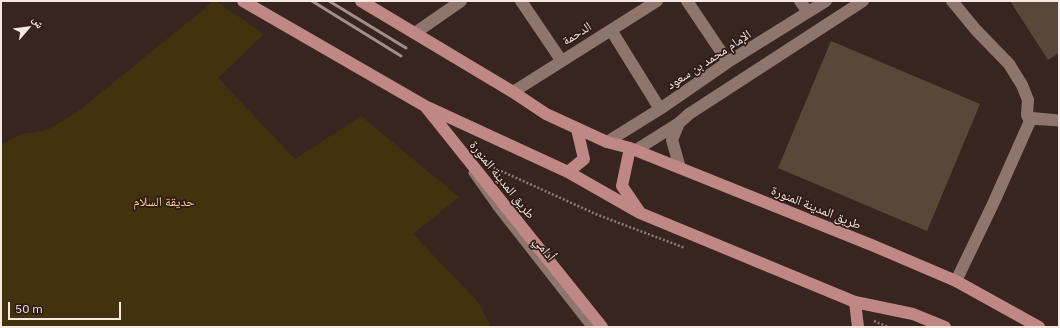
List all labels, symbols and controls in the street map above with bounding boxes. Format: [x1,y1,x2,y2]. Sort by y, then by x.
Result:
north arrow [8,8,48,48]
text: ش [30,14,48,31]
street label: الدحمة [559,19,595,49]
street label: الإمام محمد بن سعود [664,27,754,93]
street label: طريق المدينة المنورة [466,138,538,222]
street label: طريق المدينة المنورة [769,183,863,233]
park label: حديقة السلام [133,194,195,210]
street label: أدامي [530,234,558,264]
scale bar [10,294,123,320]
text: 50 m [15,301,43,316]

